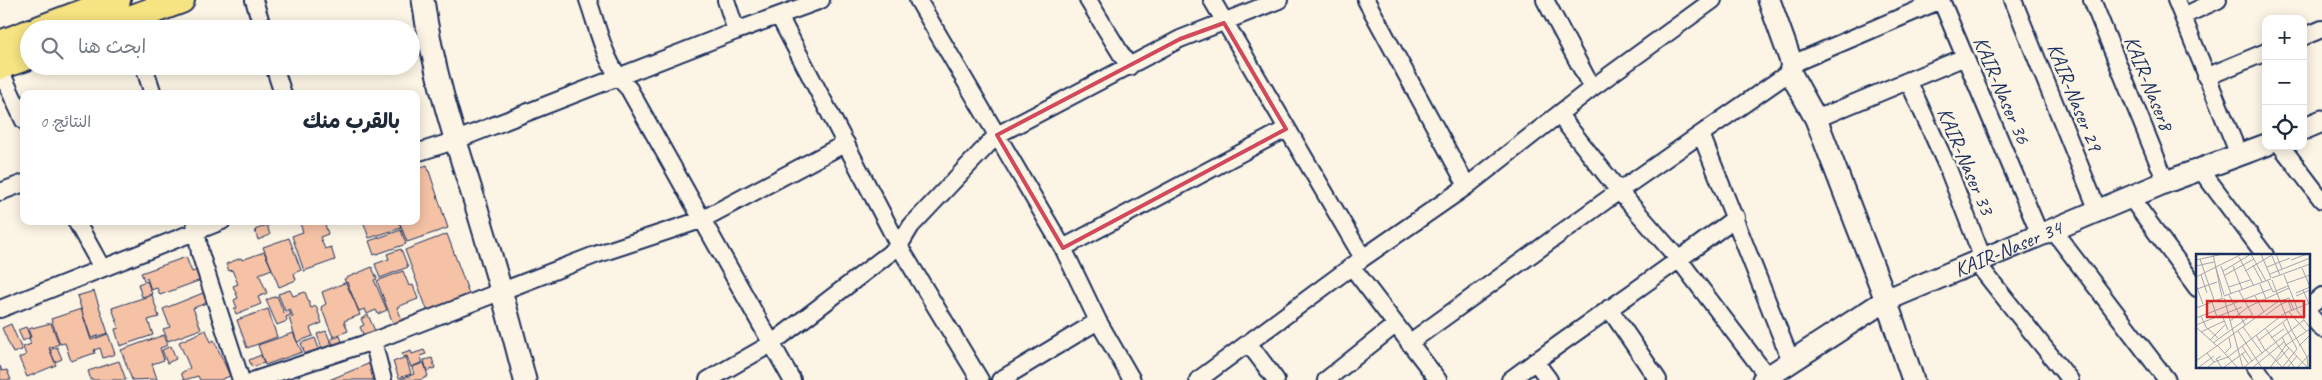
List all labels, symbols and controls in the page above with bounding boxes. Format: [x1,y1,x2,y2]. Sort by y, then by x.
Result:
map controls [2262,15,2307,150]
button: + [2262,15,2307,60]
search box [20,20,420,75]
street label: KAIR-Naser 36 [1968,32,2036,148]
street label: KAIR-Naser8 [2118,32,2181,136]
icon: search [38,34,66,62]
text: ابحث هنا [78,35,146,59]
street label: KAIR-Naser 29 [2042,39,2109,156]
button: − [2262,60,2307,105]
street label: KAIR-Naser 33 [1932,103,2001,220]
button: locate [2262,105,2307,150]
text: بالقرب منك [303,108,400,134]
text: النتائج: 0 [40,112,91,132]
street label: KAIR-Naser 34 [1950,214,2068,283]
inset map [2196,254,2310,368]

